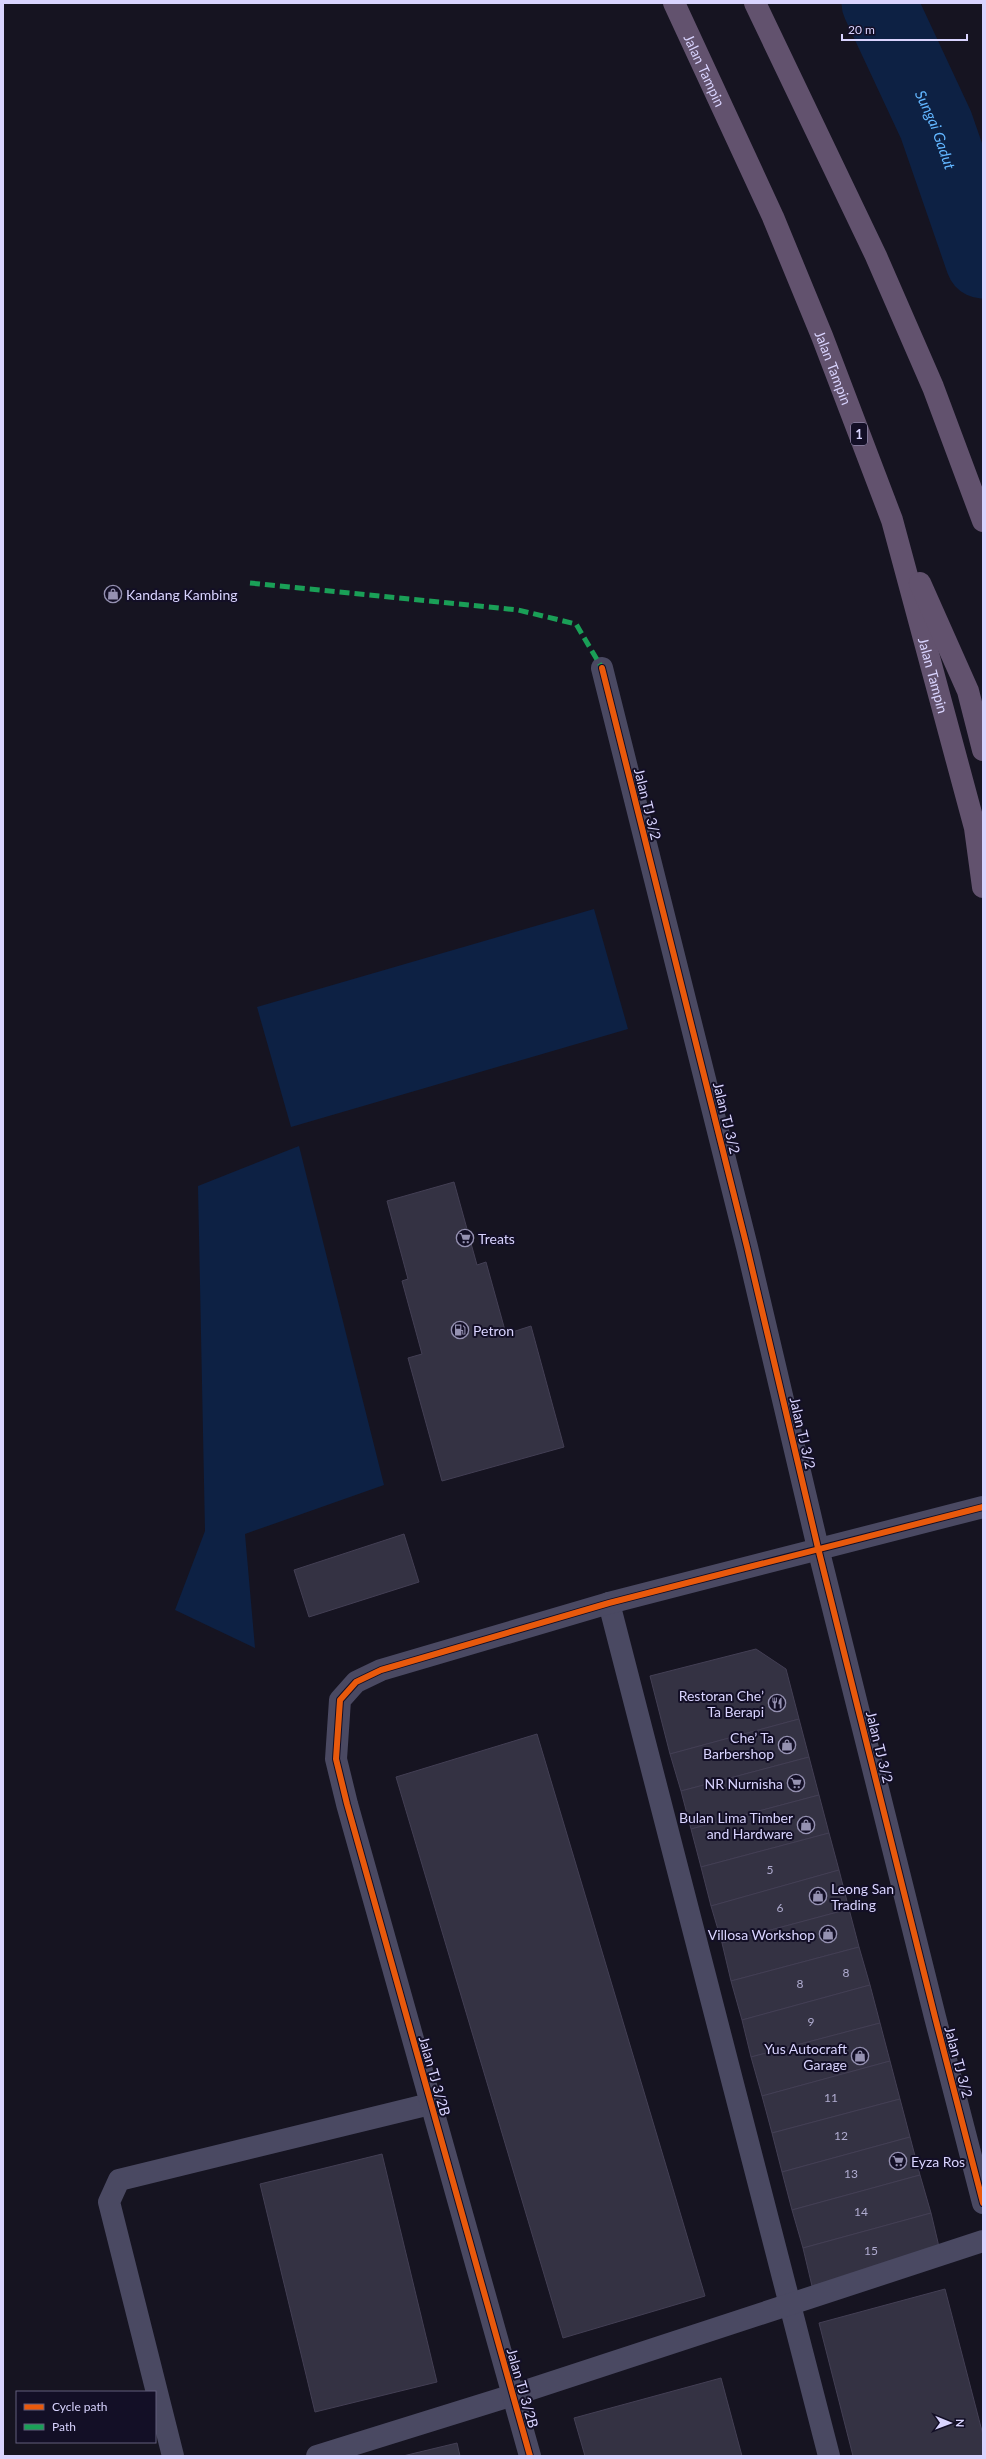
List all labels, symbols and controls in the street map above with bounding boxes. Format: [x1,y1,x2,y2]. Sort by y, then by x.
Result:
scale bar [842,16,967,42]
text: 20 m [848,22,875,37]
street label: Jalan Tampin [681,31,729,109]
water label: Sungai Gadut [912,87,960,172]
street label: Jalan Tampin [812,328,856,407]
road number: 1 [851,423,867,445]
shop icon: Kandang Kambing [103,584,123,604]
place label: Kandang Kambing [126,586,237,603]
street label: Jalan Tampin [915,635,952,715]
street label: Jalan TJ 3/2 [631,766,665,842]
street label: Jalan TJ 3/2 [710,1080,744,1156]
supermarket icon: Treats [455,1228,475,1248]
place label: Treats [478,1230,515,1247]
fuel station icon: Petron [450,1320,470,1340]
place label: Petron [473,1322,514,1339]
street label: Jalan TJ 3/2 [786,1395,820,1471]
place label: Restoran Che’ Ta Berapi [679,1687,764,1720]
restaurant icon: Restoran Che’ Ta Berapi [767,1693,787,1713]
street label: Jalan TJ 3/2 [863,1709,897,1785]
place label: Che’ Ta Barbershop [703,1729,774,1762]
shop icon: Che’ Ta Barbershop [777,1735,797,1755]
supermarket icon: NR Nurnisha [786,1773,806,1793]
place label: NR Nurnisha [704,1775,783,1792]
place label: Bulan Lima Timber and Hardware [679,1809,793,1842]
shop icon: Bulan Lima Timber and Hardware [796,1815,816,1835]
house number: 5 [767,1862,774,1877]
place label: Leong San Trading [831,1880,894,1913]
shop icon: Leong San Trading [808,1886,828,1906]
house number: 6 [777,1900,784,1915]
shop icon: Villosa Workshop [818,1924,838,1944]
place label: Villosa Workshop [708,1926,815,1943]
house number: 8 [843,1965,850,1980]
house number: 8 [797,1976,804,1991]
house number: 9 [808,2014,815,2029]
street label: Jalan TJ 3/2 [941,2024,977,2100]
street label: Jalan TJ 3/2B [415,2034,455,2118]
place label: Yus Autocraft Garage [764,2040,847,2073]
shop icon: Yus Autocraft Garage [850,2046,870,2066]
house number: 11 [824,2090,838,2105]
house number: 12 [834,2128,848,2143]
supermarket icon: Eyza Ros [888,2151,908,2171]
place label: Eyza Ros [911,2153,965,2170]
house number: 13 [844,2166,858,2181]
house number: 14 [854,2204,868,2219]
house number: 15 [864,2243,878,2258]
street label: Jalan TJ 3/2B [503,2346,543,2430]
legend [16,2391,156,2443]
text: Cycle path [52,2399,107,2414]
north arrow [930,2403,970,2443]
text: Path [52,2419,76,2434]
text: N [954,2419,967,2428]

